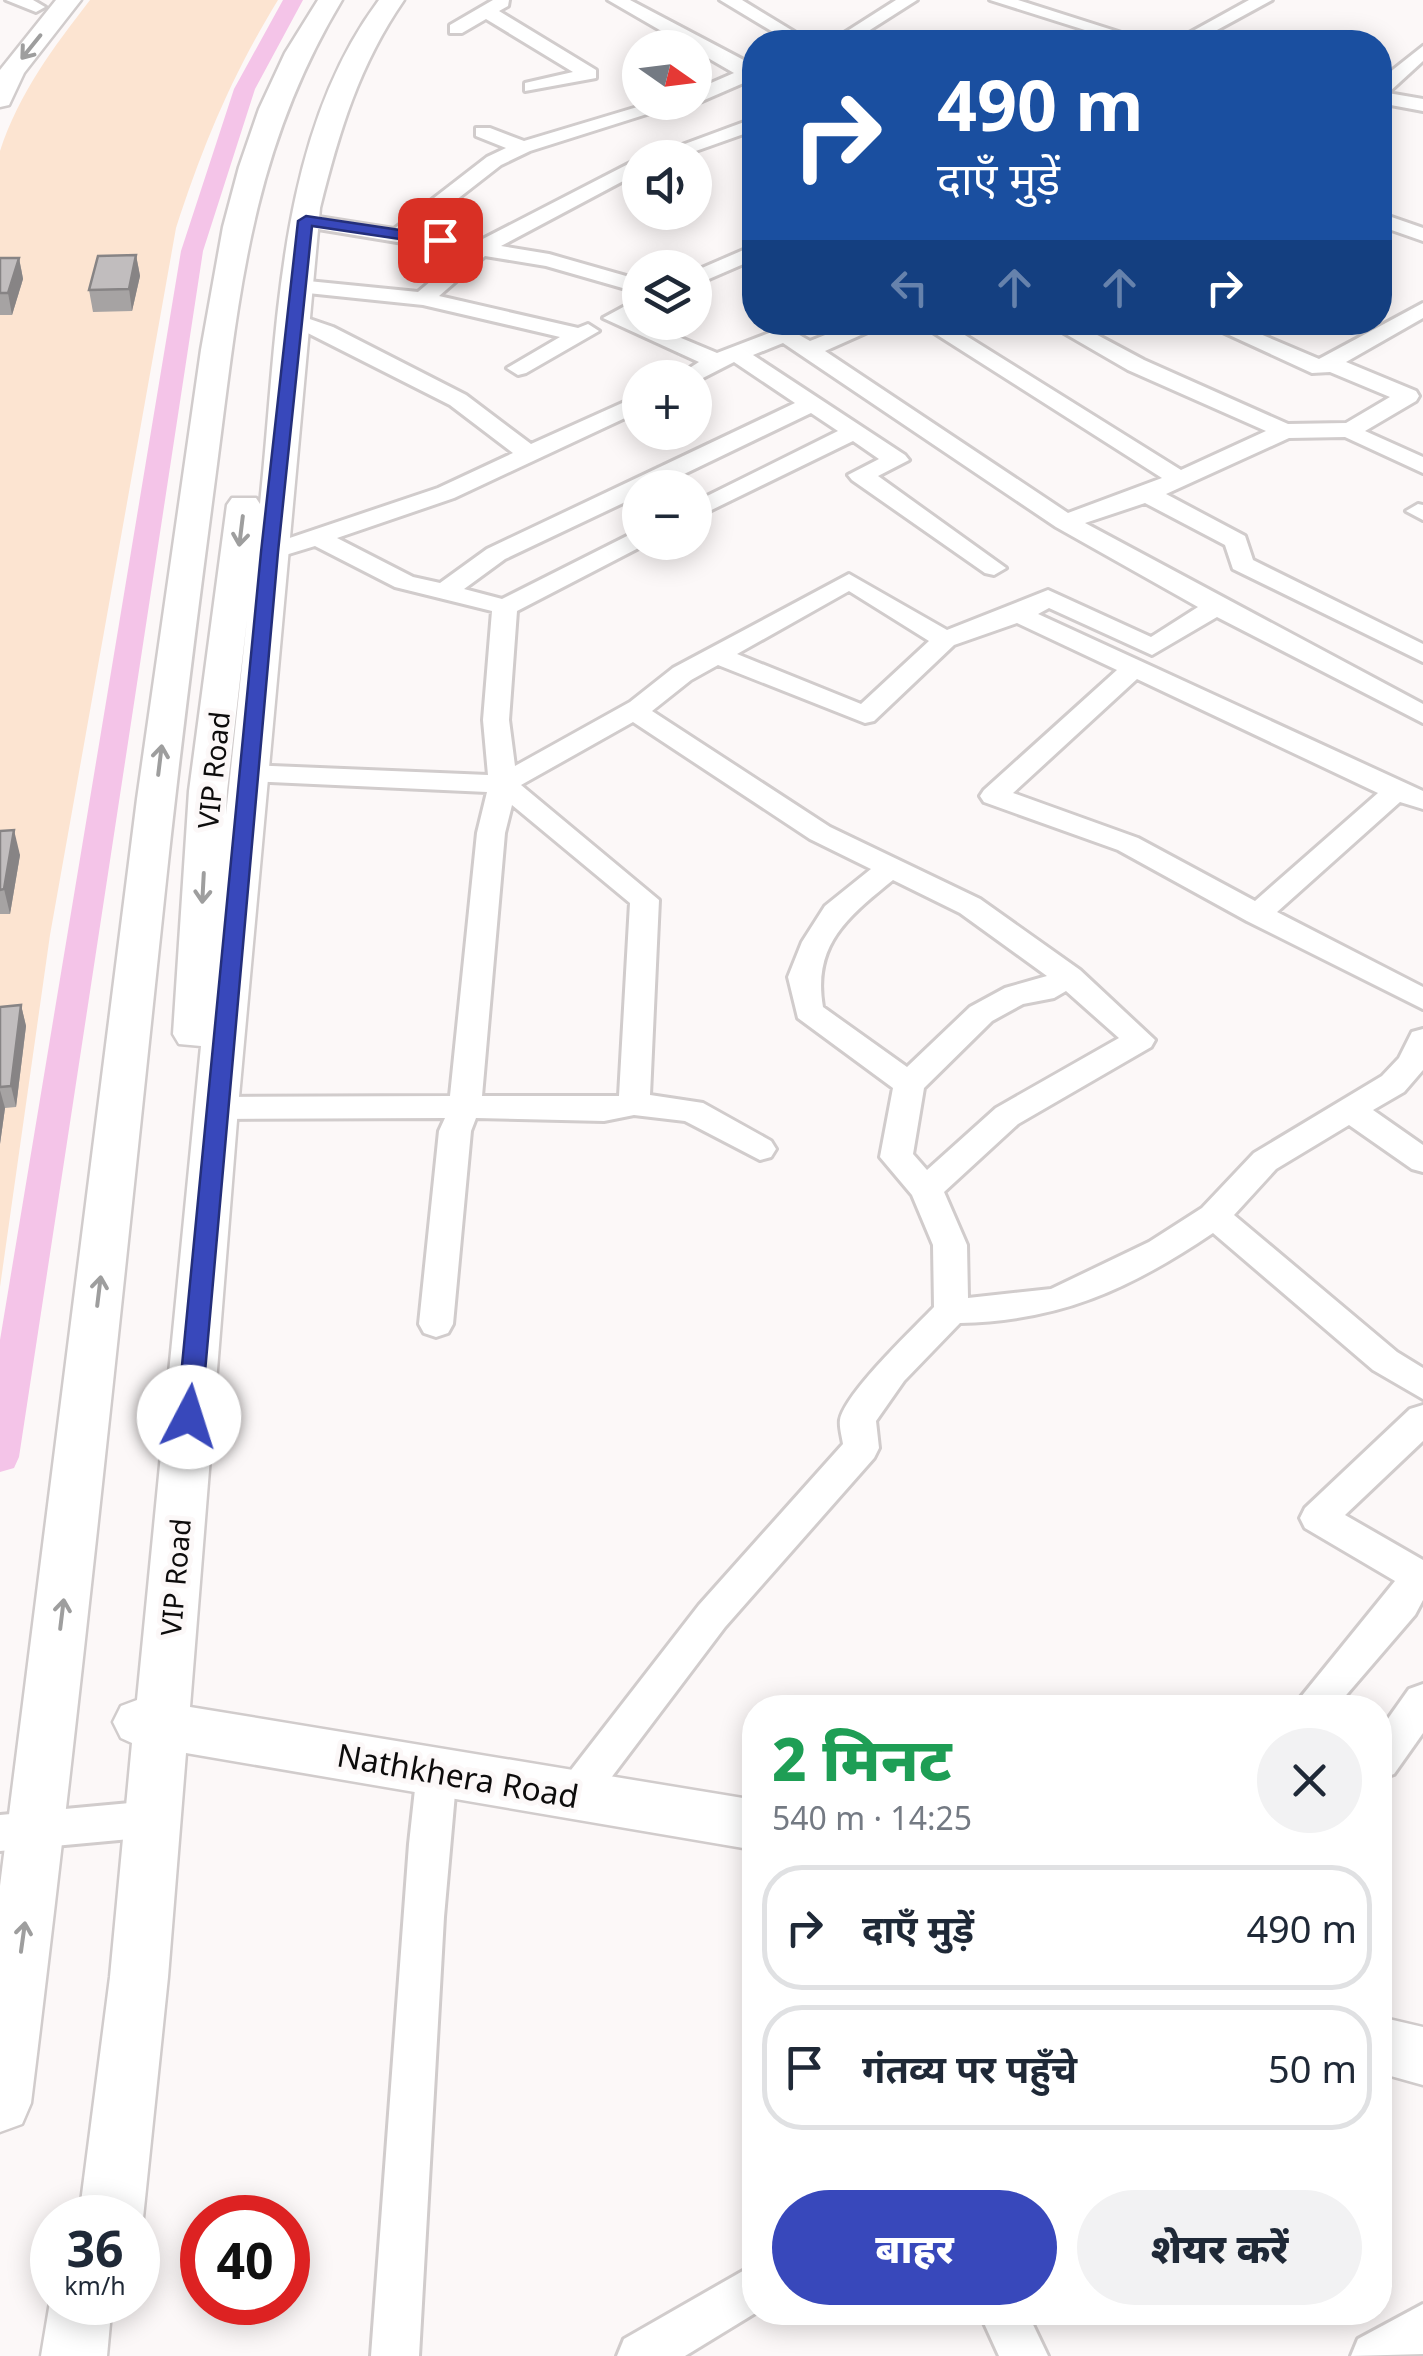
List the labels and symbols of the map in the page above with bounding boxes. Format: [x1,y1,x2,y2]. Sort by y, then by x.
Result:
north arrow [622,30,712,120]
one-way arrow [21,34,43,60]
pin [398,198,483,283]
one-way arrow [231,514,250,546]
street label: VIP Road [188,709,238,831]
one-way arrow [151,744,170,776]
one-way arrow [193,872,212,904]
one-way arrow [90,1276,109,1308]
position arrow [137,1365,241,1469]
street label: VIP Road [151,1517,199,1637]
one-way arrow [53,1599,72,1631]
street label: Nathkhera Road [334,1733,582,1817]
one-way arrow [14,1921,32,1954]
speed limit sign: 40 [180,2195,310,2325]

